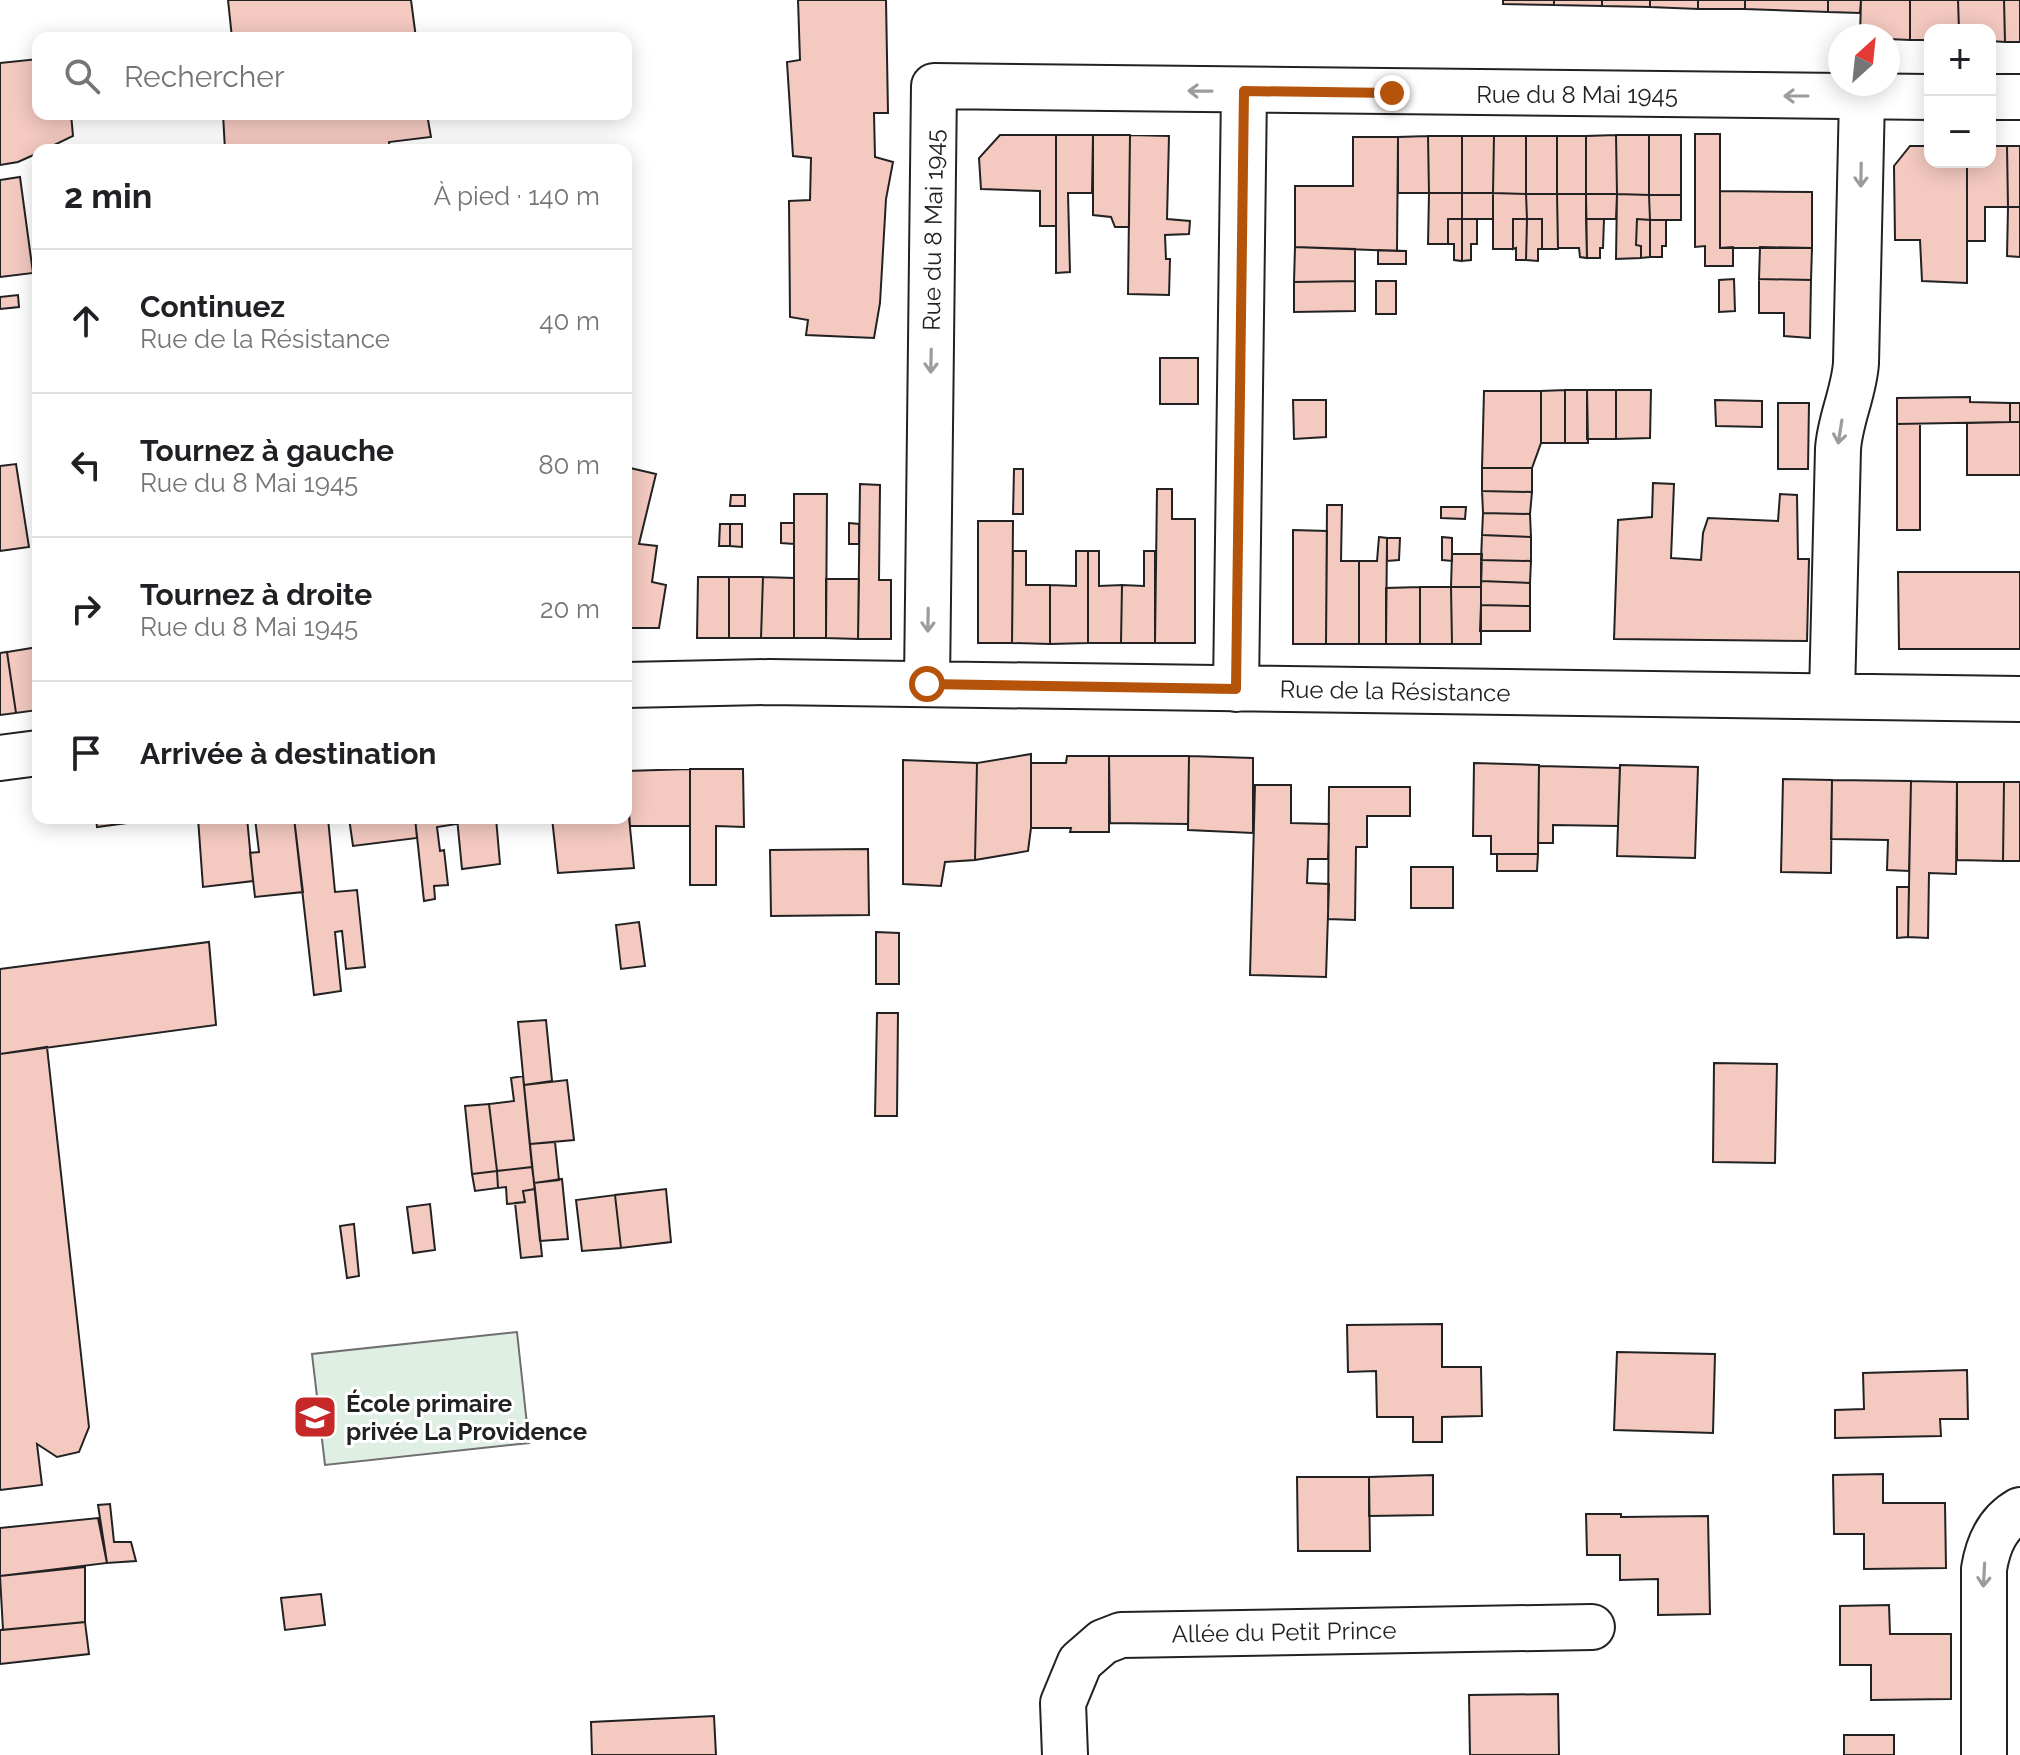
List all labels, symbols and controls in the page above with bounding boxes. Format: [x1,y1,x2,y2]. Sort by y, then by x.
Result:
north arrow [1828,24,1900,96]
map controls [1924,24,1996,168]
button: + [1924,24,1996,96]
search box [32,32,632,120]
icon: search [60,54,104,98]
text: Rechercher [124,59,284,94]
route end [1374,75,1410,111]
street label: Rue du 8 Mai 1945 [1476,80,1678,109]
one-way arrow [1187,83,1214,98]
one-way arrow [1783,88,1810,104]
button: − [1924,96,1996,168]
street label: Rue du 8 Mai 1945 [917,129,949,331]
one-way arrow [1853,161,1868,188]
text: 2 min [64,176,152,216]
text: À pied · 140 m [434,181,600,211]
text: Continuez [140,289,285,324]
icon: ahead [64,299,108,343]
text: 40 m [539,306,600,336]
text: Rue de la Résistance [140,324,390,354]
one-way arrow [923,347,939,374]
one-way arrow [1832,419,1847,444]
text: Tournez à gauche [140,433,394,468]
icon: left [64,443,108,487]
text: 80 m [538,450,600,480]
text: Rue du 8 Mai 1945 [140,468,358,498]
text: Tournez à droite [140,577,372,612]
icon: right [64,587,108,631]
text: 20 m [540,594,600,624]
one-way arrow [920,606,936,633]
text: Rue du 8 Mai 1945 [140,612,358,642]
route start [909,666,945,702]
street label: Rue de la Résistance [1279,674,1511,708]
icon: arrive [64,731,108,775]
text: Arrivée à destination [140,736,436,771]
place label: École primaire privée La Providence [346,1389,587,1446]
school or university icon: École primaire privée La Providence [291,1393,339,1441]
one-way arrow [1977,1561,1992,1587]
street label: Allée du Petit Prince [1171,1616,1397,1648]

